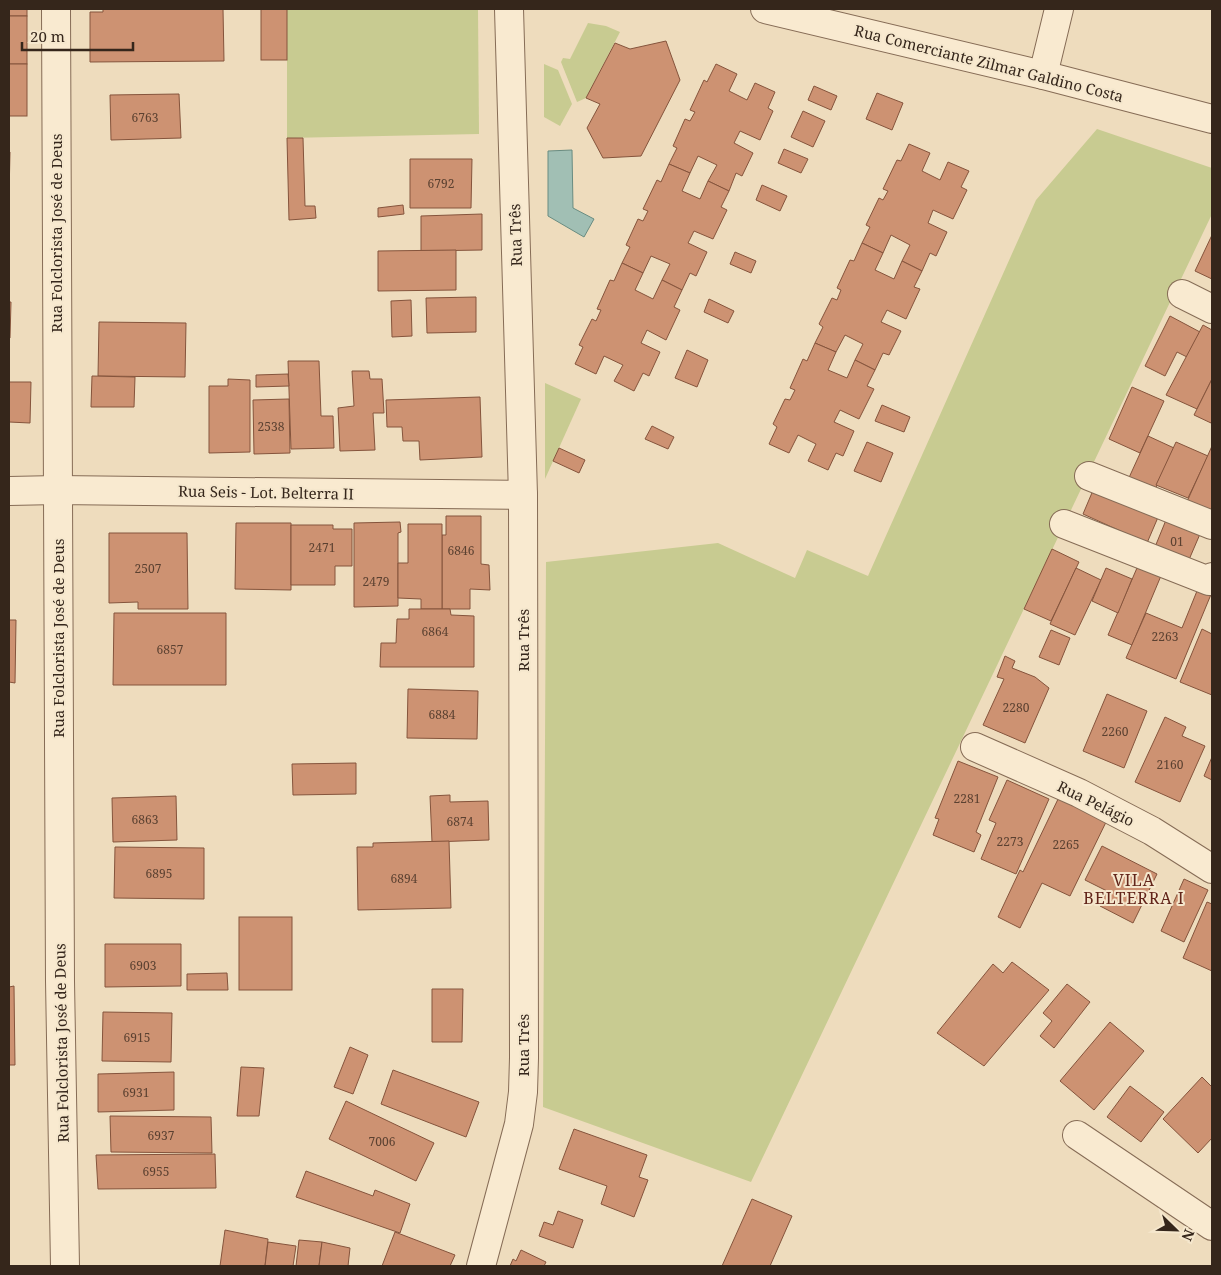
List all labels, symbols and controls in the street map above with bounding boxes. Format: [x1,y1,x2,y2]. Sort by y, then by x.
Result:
scale bar [22,20,134,52]
street label: Rua Comerciante Zilmar Galdino Costa [852,20,1126,106]
text: 20 m [30,26,65,46]
house number: 6763 [132,109,159,126]
street label: Rua Folclorista José de Deus [46,133,66,333]
house number: 6792 [428,175,454,192]
street label: Rua Três [504,203,526,267]
house number: 2538 [258,418,285,435]
street label: Rua Seis - Lot. Belterra II [178,480,354,504]
house number: 01 [1170,533,1184,550]
street label: Rua Folclorista José de Deus [48,538,68,738]
house number: 2471 [309,539,335,556]
house number: 6846 [448,542,475,559]
house number: 2507 [135,560,162,577]
house number: 2479 [363,573,389,590]
street label: Rua Três [513,608,533,671]
house number: 6864 [422,623,449,640]
house number: 2263 [1152,628,1179,645]
house number: 6857 [157,641,184,658]
house number: 2280 [1003,699,1030,716]
house number: 6884 [429,706,456,723]
house number: 2260 [1102,723,1129,740]
house number: 2160 [1157,756,1184,773]
street label: Rua Pelágio [1054,776,1138,830]
house number: 2281 [954,790,980,807]
house number: 6863 [132,811,159,828]
house number: 6874 [447,813,474,830]
house number: 2273 [997,833,1024,850]
house number: 2265 [1053,836,1079,853]
house number: 6895 [146,865,172,882]
district label: VILA BELTERRA I [1083,869,1185,909]
house number: 6894 [391,870,418,887]
street label: Rua Folclorista José de Deus [49,943,73,1143]
house number: 6903 [130,957,157,974]
street label: Rua Três [513,1013,533,1076]
house number: 6915 [124,1029,150,1046]
house number: 6931 [123,1084,149,1101]
house number: 6937 [148,1127,175,1144]
house number: 7006 [369,1133,396,1150]
house number: 6955 [143,1163,169,1180]
north arrow [1151,1205,1201,1255]
text: N [1178,1226,1199,1244]

